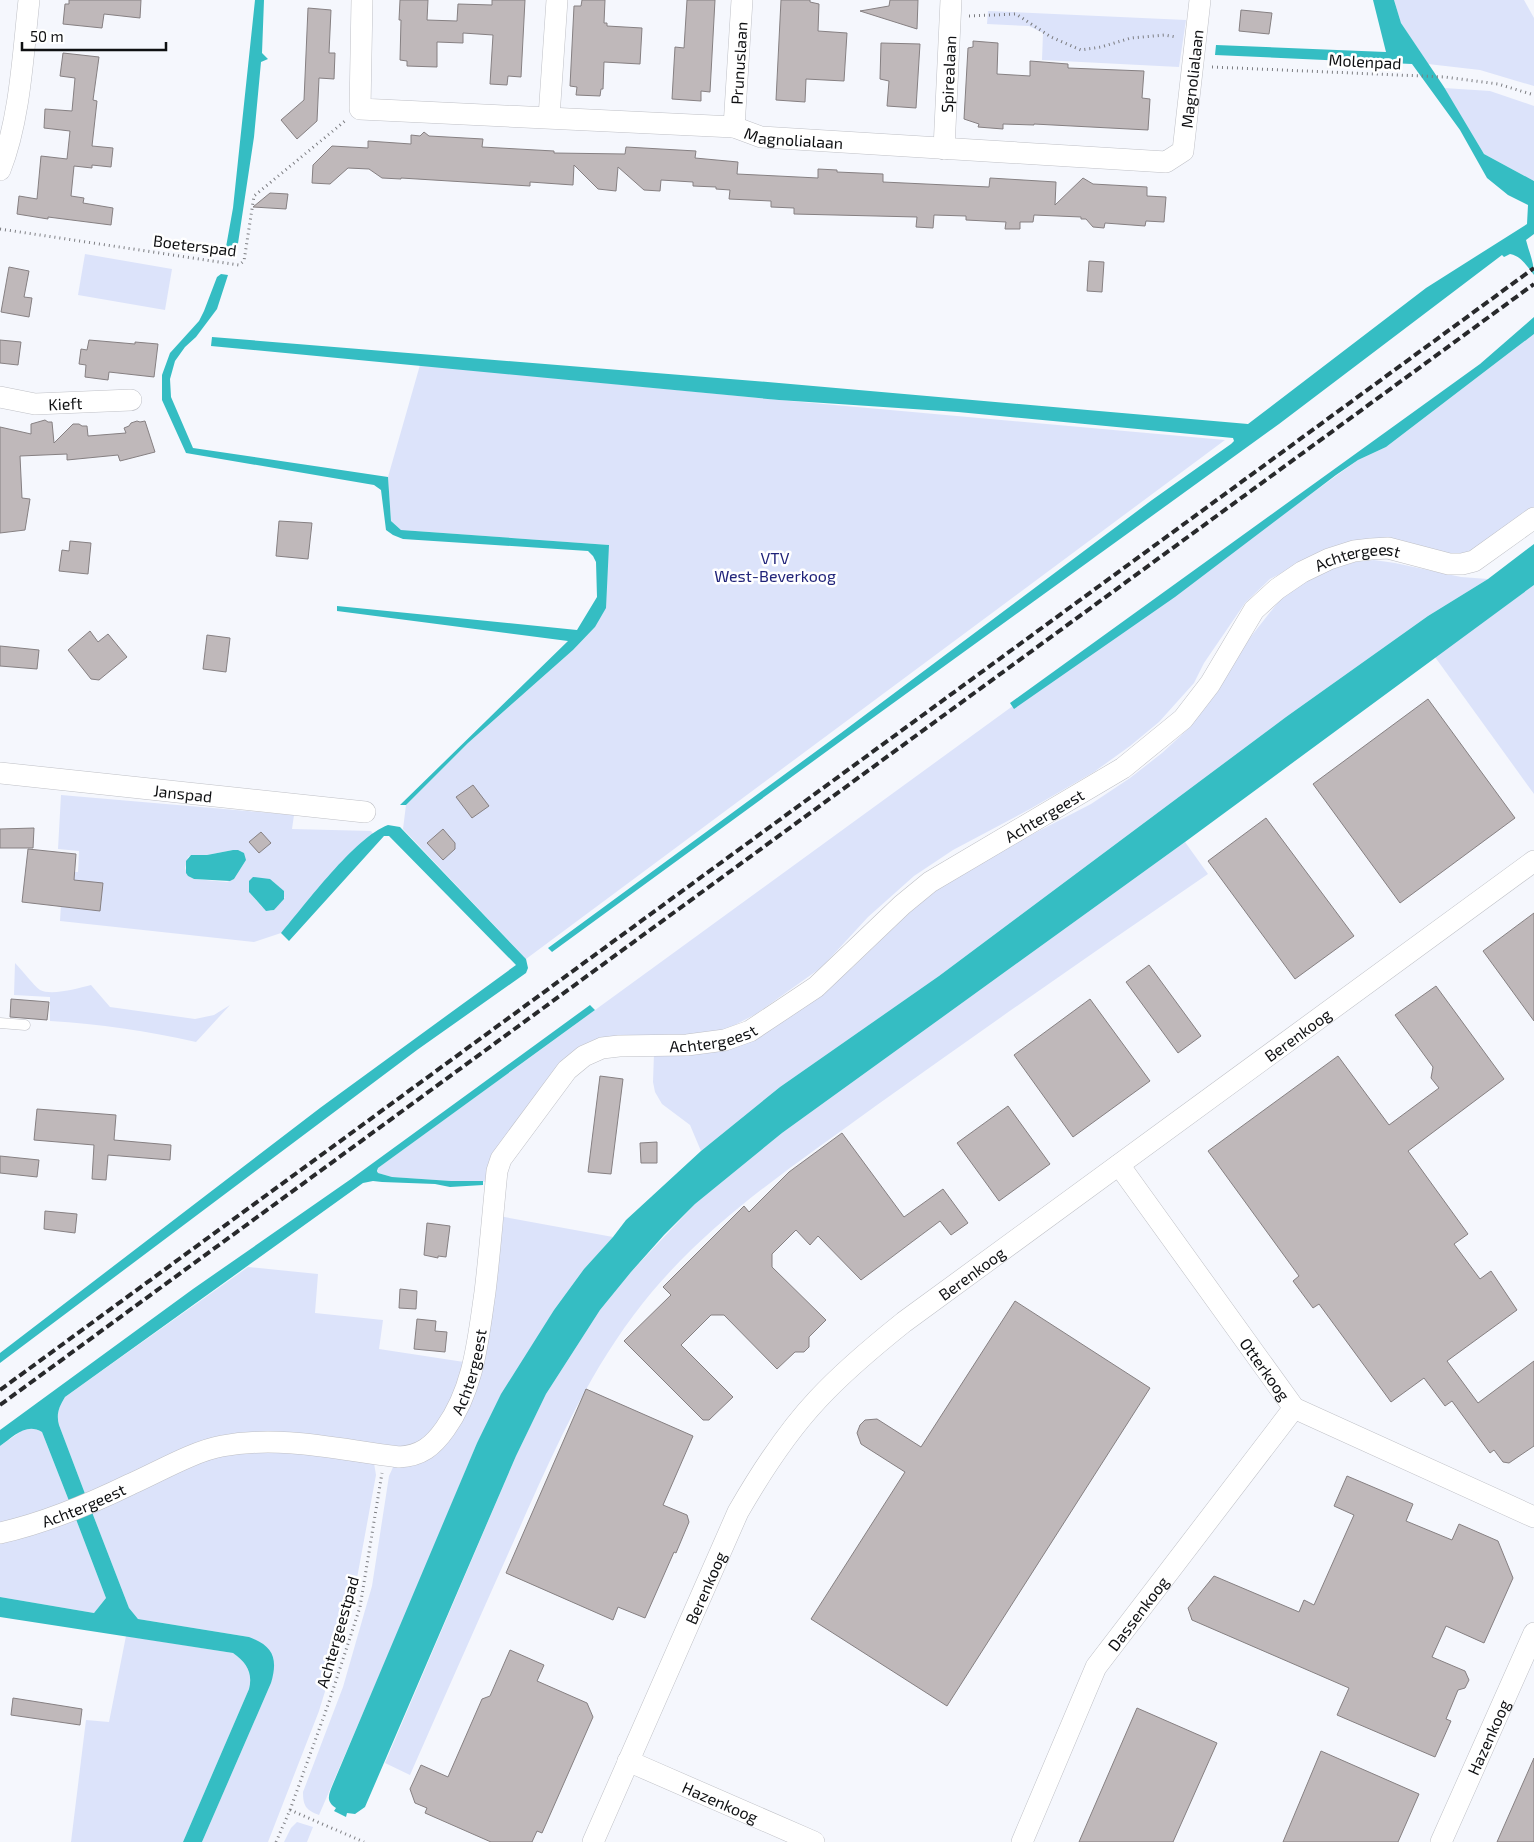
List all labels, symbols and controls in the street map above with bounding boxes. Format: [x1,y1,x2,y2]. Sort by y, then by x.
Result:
scale bar [22,20,166,52]
street label: Prunuslaan [726,21,750,105]
text: 50 m [30,27,64,45]
street label: Magnolialaan [1176,28,1206,129]
street label: Spirealaan [936,35,959,113]
street label: Molenpad [1328,50,1402,72]
street label: Magnolialaan [742,122,844,152]
street label: Boeterspad [152,230,238,260]
street label: Kieft [48,393,83,413]
street label: Achtergeest [1311,538,1403,574]
park label: VTV West-Beverkoog [714,548,836,585]
street label: Janspad [153,780,213,805]
street label: Achtergeest [1001,784,1087,845]
street label: Berenkoog [1260,1004,1334,1065]
street label: Achtergeest [669,1020,760,1055]
street label: Berenkoog [934,1242,1008,1303]
street label: Achtergeest [446,1328,489,1418]
street label: Otterkoog [1237,1334,1295,1404]
street label: Achtergeest [39,1479,128,1530]
street label: Berenkoog [681,1548,729,1627]
street label: Dassenkoog [1103,1572,1172,1654]
street label: Achtergeestpad [312,1574,362,1690]
street label: Hazenkoog [1463,1696,1513,1778]
street label: Hazenkoog [680,1777,761,1826]

